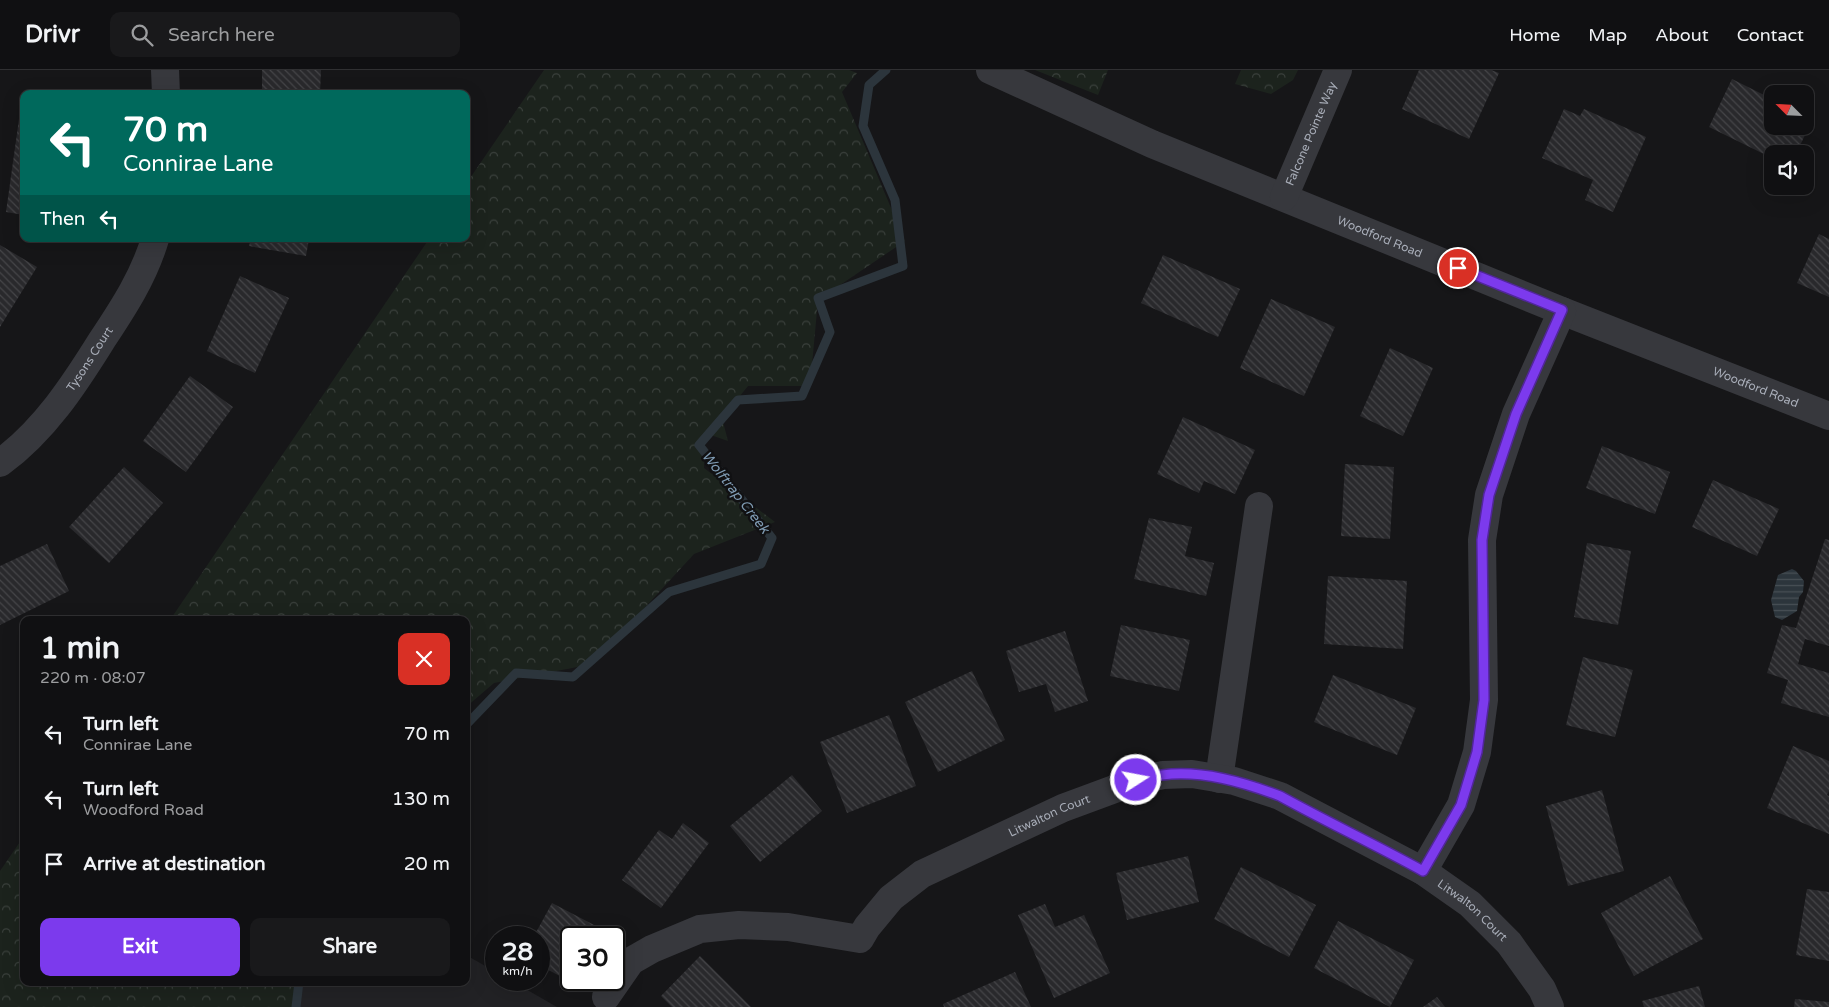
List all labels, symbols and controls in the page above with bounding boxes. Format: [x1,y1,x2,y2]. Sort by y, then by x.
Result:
search box [110,12,460,57]
text: Drivr [25,20,80,49]
icon: search [128,21,156,49]
text: Search here [168,24,275,46]
text: Home [1509,24,1560,46]
text: Map [1588,24,1627,46]
text: About [1655,24,1709,46]
text: Contact [1737,24,1804,46]
street label: Falcone Pointe Way [1283,79,1339,188]
north arrow [1764,85,1814,135]
map controls [1764,85,1814,195]
text: 70 m [123,109,208,151]
icon: left [40,110,105,175]
button: sound [1764,145,1814,195]
text: Connirae Lane [123,151,273,177]
icon: left [95,205,123,233]
text: Then [40,208,85,230]
street label: Woodford Road [1335,213,1424,260]
pin [1437,247,1479,289]
icon: arrive [1444,254,1472,282]
street label: Tysons Court [63,324,116,394]
street label: Woodford Road [1711,364,1800,410]
water label: Wolftrap Creek [698,448,774,538]
text: 1 min [40,630,120,667]
button: close [398,633,450,685]
text: 220 m · 08:07 [40,668,146,688]
text: Turn left [83,713,159,735]
icon: left [40,720,68,748]
text: 70 m [404,723,450,745]
text: Connirae Lane [83,735,192,755]
position arrow [1109,753,1161,805]
text: Turn left [83,778,159,800]
icon: left [40,785,68,813]
text: 130 m [392,788,450,810]
street label: Litwalton Court [1006,791,1092,840]
text: Woodford Road [83,800,204,820]
icon: arrive [40,850,68,878]
text: Arrive at destination [83,853,266,875]
text: 20 m [404,853,450,875]
street label: Litwalton Court [1435,876,1511,945]
button: Exit [40,918,240,976]
button: Share [250,918,450,976]
speed limit sign: 30 [560,926,625,991]
text: 28 [502,937,533,967]
text: km/h [502,964,533,978]

